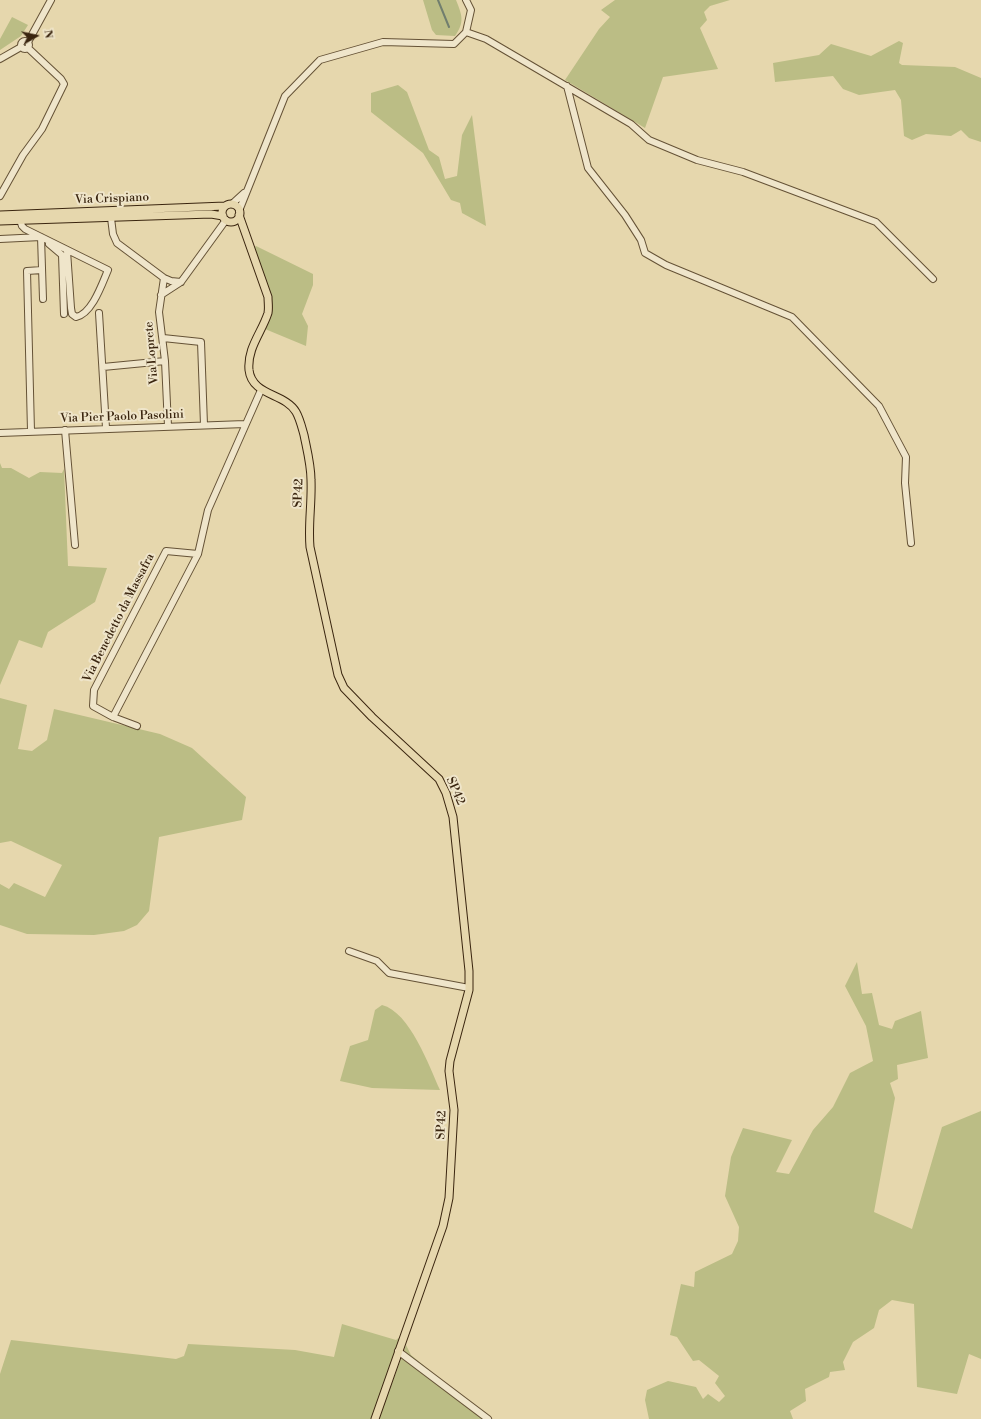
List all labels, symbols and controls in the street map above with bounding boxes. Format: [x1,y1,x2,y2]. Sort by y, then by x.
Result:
north arrow [16,16,56,56]
text: N [40,29,55,40]
street label: Via Crispiano [75,191,149,207]
street label: Via Loprete [142,321,162,385]
street label: Via Pier Paolo Pasolini [60,408,184,426]
street label: SP42 [291,478,307,508]
street label: Via Benedetto da Massafra [80,551,158,685]
street label: SP42 [443,775,467,807]
street label: SP42 [434,1110,450,1140]

